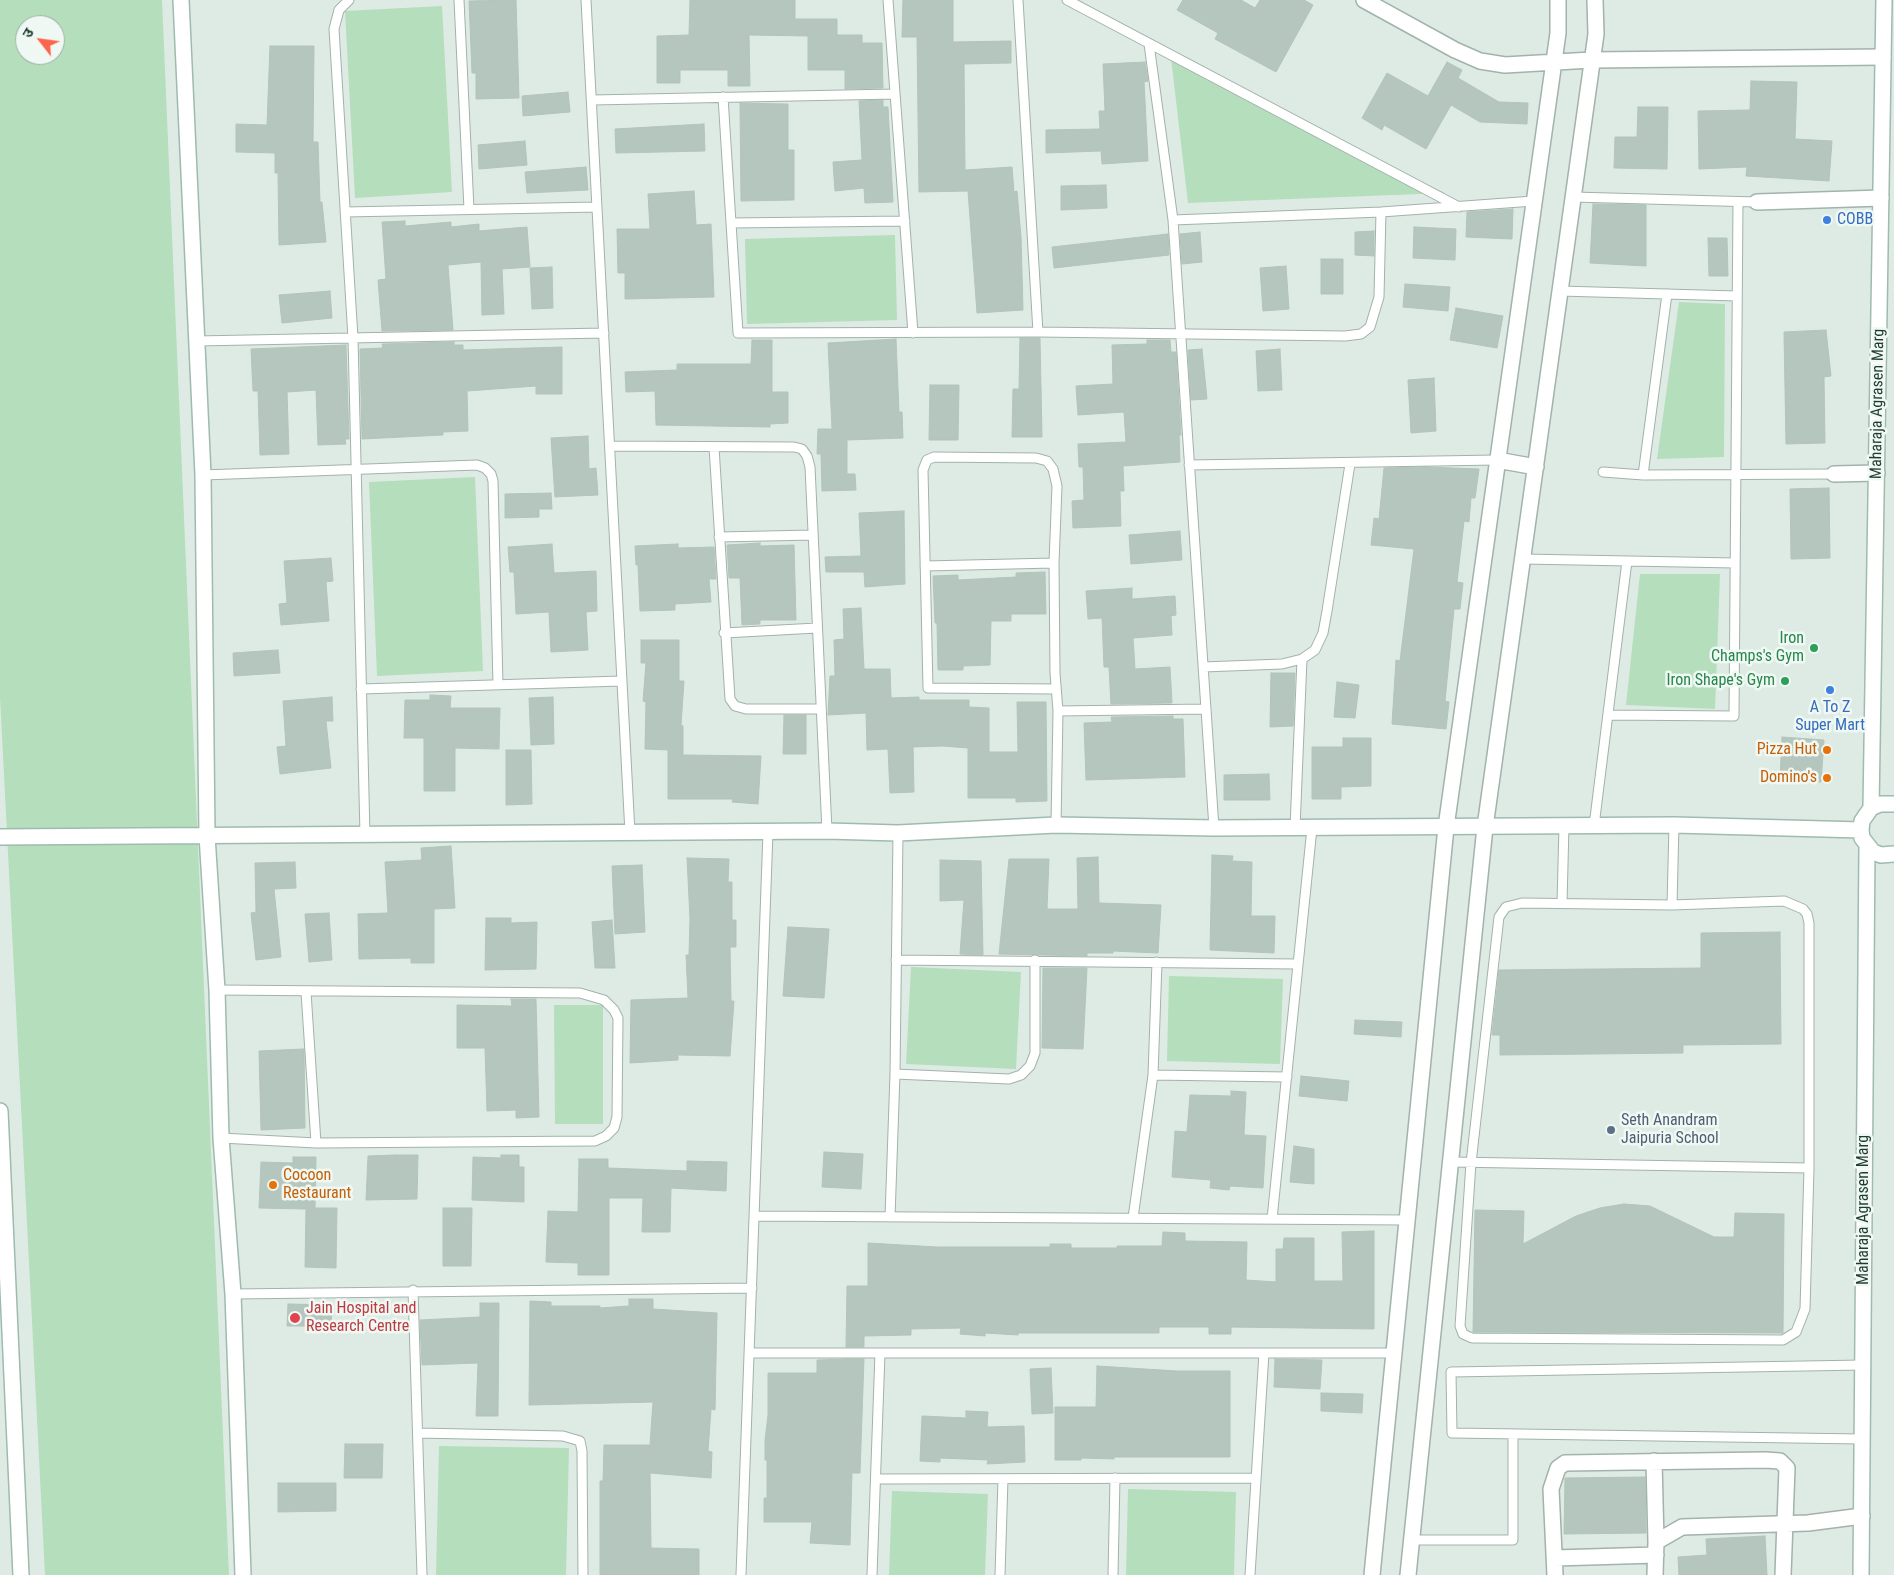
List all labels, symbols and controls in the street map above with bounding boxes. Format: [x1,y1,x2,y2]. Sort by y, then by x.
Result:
north arrow [15,15,65,65]
text: उ [19,25,37,41]
place label: COBB [1837,210,1873,230]
marker: COBB [1821,214,1833,226]
street label: Maharaja Agrasen Marg [1867,329,1889,479]
place label: Iron Champs's Gym [1711,629,1804,667]
marker: Iron Champs's Gym [1808,642,1820,654]
place label: Iron Shape's Gym [1667,671,1775,691]
marker: Iron Shape's Gym [1779,675,1791,687]
marker: A To Z Super Mart [1824,684,1836,696]
place label: A To Z Super Mart [1795,698,1865,736]
place label: Pizza Hut [1757,740,1817,760]
marker: Pizza Hut [1821,744,1833,756]
place label: Domino's [1760,768,1817,788]
marker: Domino's [1821,772,1833,784]
place label: Seth Anandram Jaipuria School [1621,1111,1719,1149]
marker: Seth Anandram Jaipuria School [1605,1124,1617,1136]
street label: Maharaja Agrasen Marg [1854,1135,1874,1285]
place label: Cocoon Restaurant [283,1166,351,1204]
marker: Cocoon Restaurant [267,1179,279,1191]
place label: Jain Hospital and Research Centre [306,1299,416,1337]
marker: Jain Hospital and Research Centre [288,1311,302,1325]

